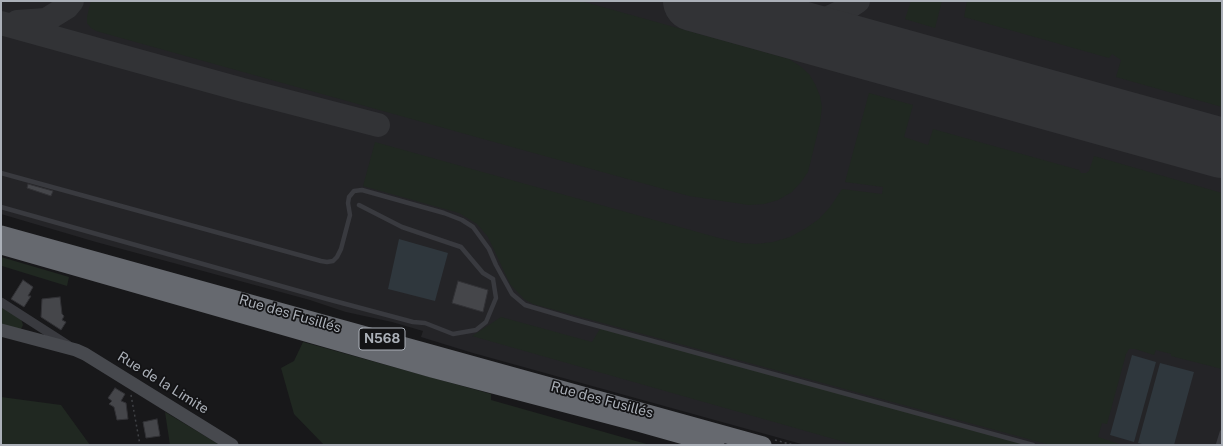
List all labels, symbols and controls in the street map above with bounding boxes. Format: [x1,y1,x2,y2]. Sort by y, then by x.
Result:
street label: Rue des Fusillés [237,291,343,337]
road number: N568 [359,328,405,350]
street label: Rue de la Limite [114,348,212,418]
street label: Rue des Fusillés [549,378,655,422]

